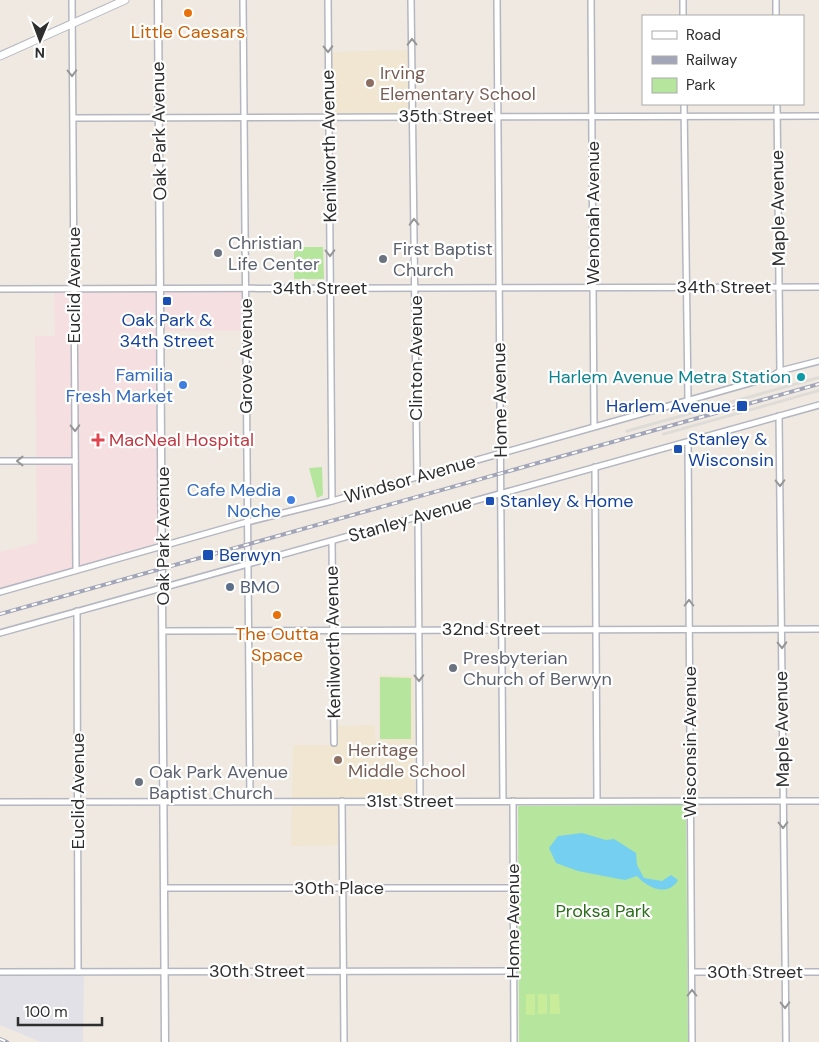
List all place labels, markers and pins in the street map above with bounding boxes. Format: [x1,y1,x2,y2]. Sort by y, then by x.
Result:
marker: Little Caesars [182,7,194,19]
place label: Little Caesars [131,20,245,44]
place label: Irving Elementary School [380,61,536,106]
marker: Irving Elementary School [364,77,376,89]
place label: Christian Life Center [228,231,320,276]
place label: First Baptist Church [393,237,493,282]
marker: Christian Life Center [212,247,224,259]
marker: First Baptist Church [377,253,389,265]
marker: Oak Park & 34th Street [161,295,173,307]
place label: Oak Park & 34th Street [120,308,214,353]
place label: Familia Fresh Market [66,363,173,408]
place label: Harlem Avenue Metra Station [549,365,791,389]
marker: Harlem Avenue Metra Station [795,371,807,383]
marker: Familia Fresh Market [177,379,189,391]
place label: Harlem Avenue [606,394,731,418]
marker: Harlem Avenue [735,399,749,413]
place label: Stanley & Wisconsin [688,427,774,472]
place label: MacNeal Hospital [109,428,254,452]
marker: MacNeal Hospital [91,433,105,447]
marker: Stanley & Wisconsin [672,443,684,455]
place label: Cafe Media Noche [187,478,281,523]
place label: Stanley & Home [500,489,634,513]
marker: Cafe Media Noche [285,494,297,506]
marker: Stanley & Home [484,495,496,507]
place label: Berwyn [219,543,281,567]
marker: Berwyn [201,548,215,562]
place label: BMO [240,575,280,599]
marker: BMO [224,581,236,593]
marker: The Outta Space [271,609,283,621]
place label: The Outta Space [235,622,319,667]
place label: Presbyterian Church of Berwyn [463,646,612,691]
marker: Presbyterian Church of Berwyn [447,662,459,674]
place label: Heritage Middle School [348,738,466,783]
marker: Heritage Middle School [332,754,344,766]
place label: Oak Park Avenue Baptist Church [149,760,288,805]
marker: Oak Park Avenue Baptist Church [133,776,145,788]

